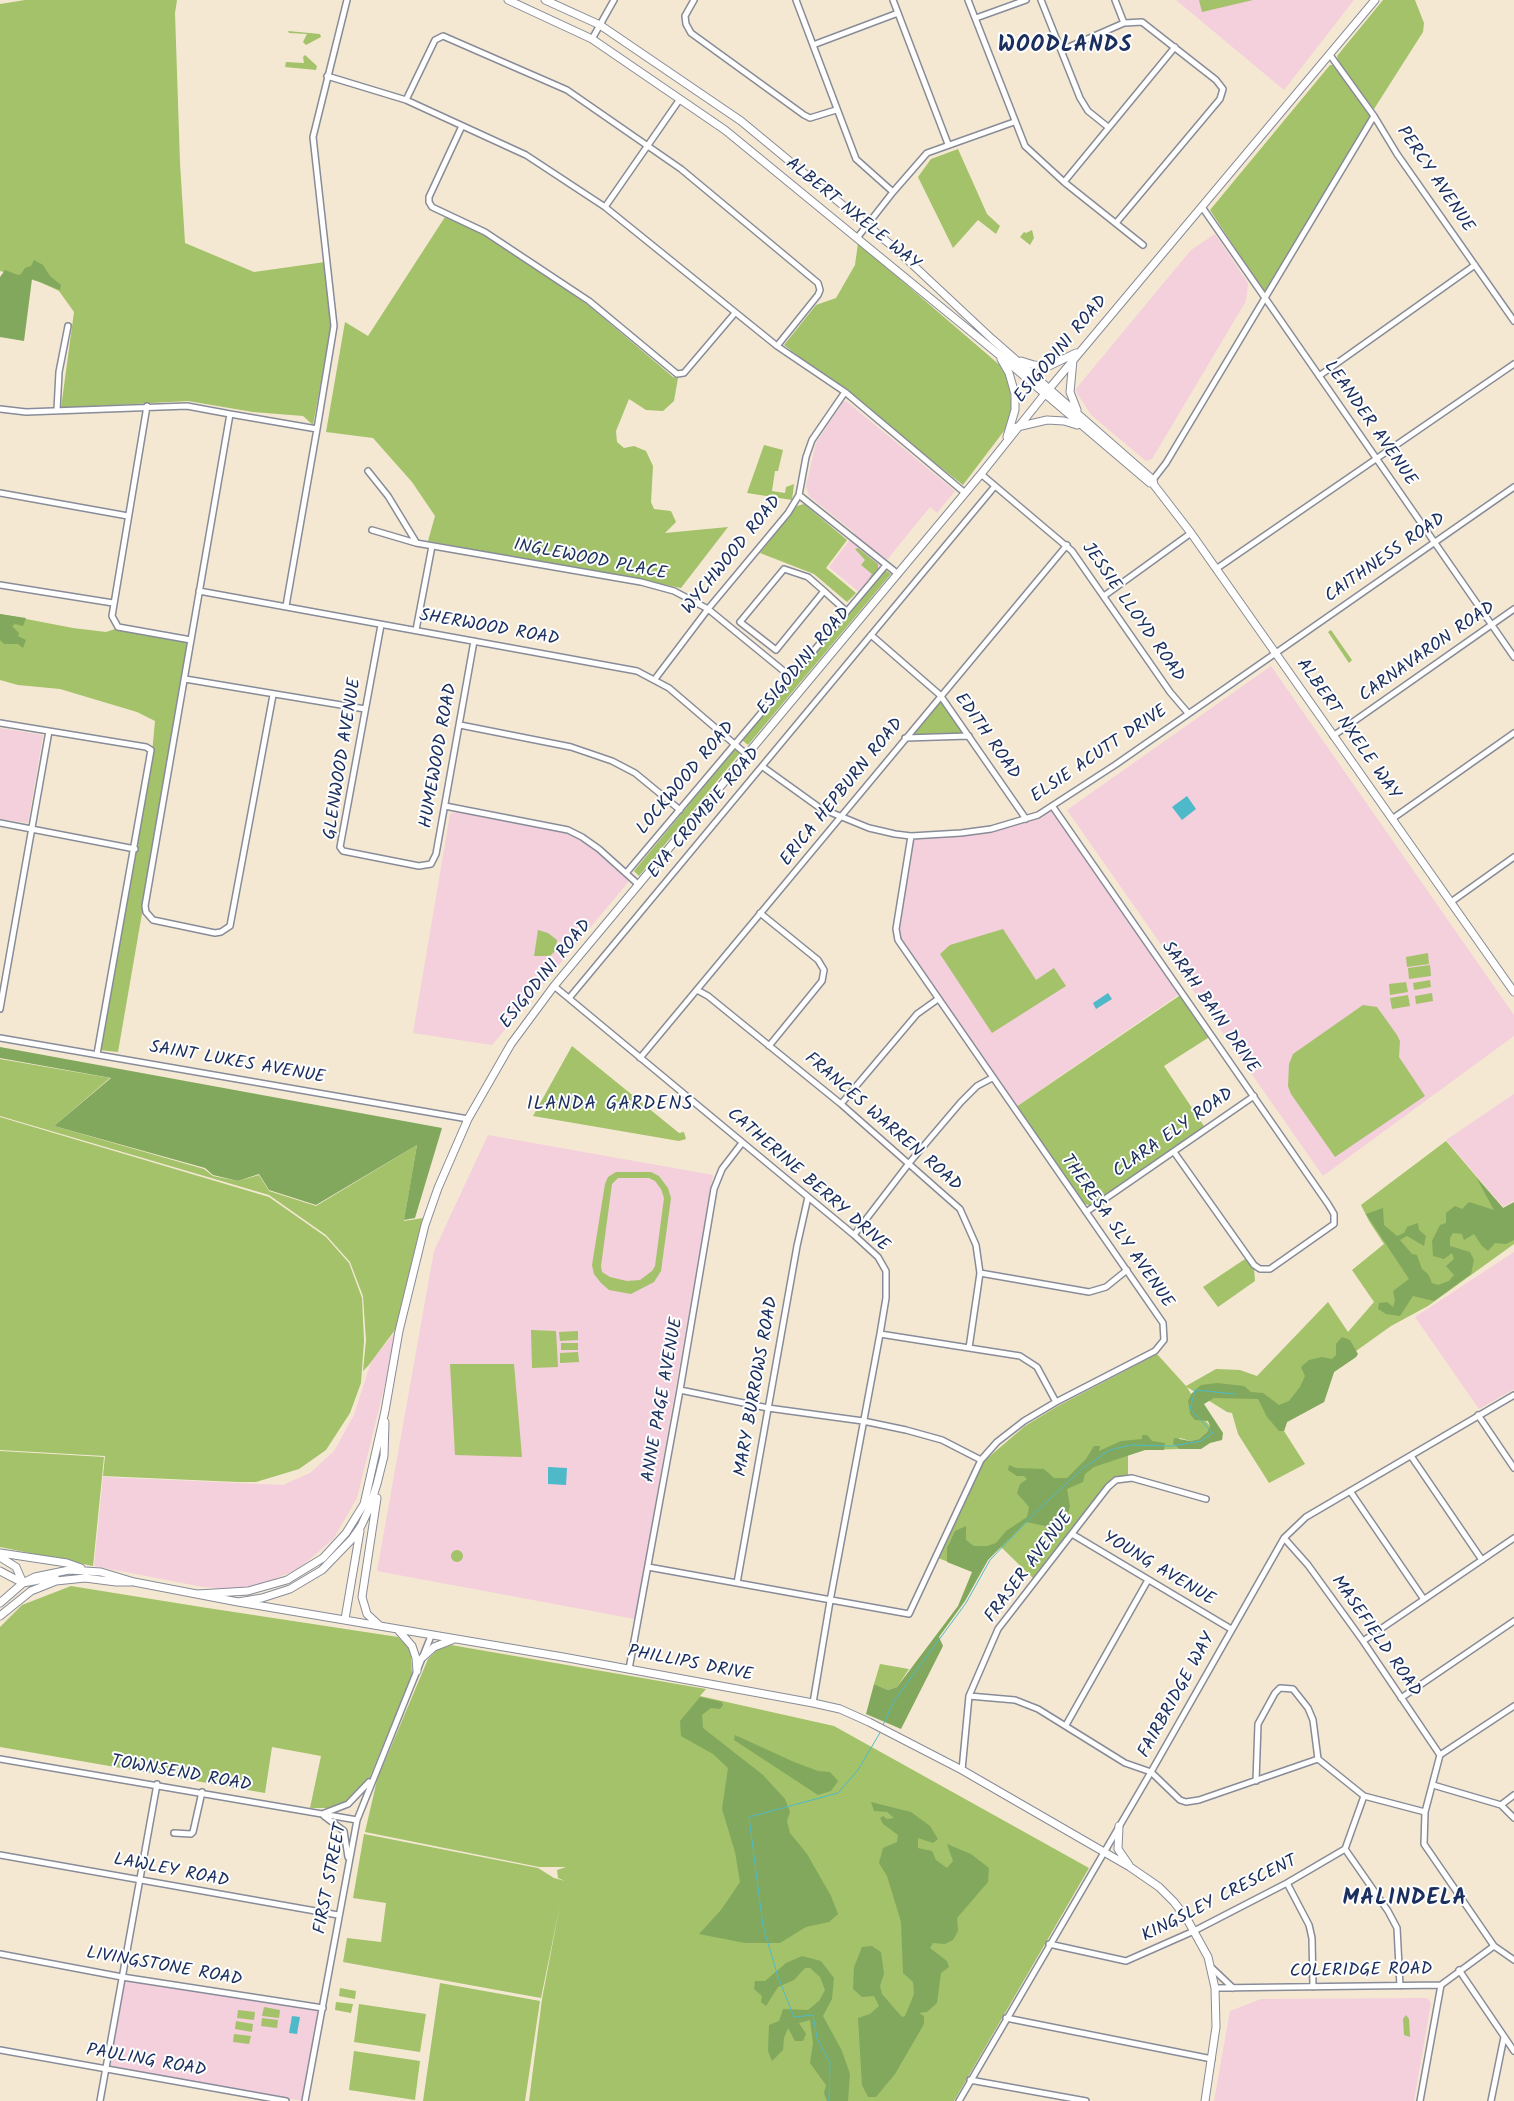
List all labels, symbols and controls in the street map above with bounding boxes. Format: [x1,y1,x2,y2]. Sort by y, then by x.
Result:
district label: WOODLANDS [997,34,1133,60]
street label: PERCY AVENUE [1390,123,1478,237]
street label: ALBERT NXELE WAY [780,154,924,276]
street label: ESIGODINI ROAD [1011,292,1113,408]
street label: LEANDER AVENUE [1318,357,1420,491]
street label: WYCHWOOD ROAD [679,492,787,620]
street label: CAITHNESS ROAD [1322,509,1450,609]
street label: INGLEWOOD PLACE [511,536,669,586]
street label: JESSIE LLOYD ROAD [1076,539,1188,687]
street label: CARNAVARON ROAD [1356,598,1500,708]
street label: ESIGODINI ROAD [754,604,856,720]
street label: SHERWOOD ROAD [417,606,561,652]
street label: ALBERT NXELE WAY [1290,655,1404,805]
street label: GLENWOOD AVENUE [321,677,367,841]
street label: HUMEWOOD ROAD [417,682,463,830]
street label: EDITH ROAD [948,690,1024,784]
street label: ELSIE ACUTT DRIVE [1028,701,1172,809]
street label: ERICA HEPBURN ROAD [777,715,909,871]
street label: LOCKWOOD ROAD [633,718,741,840]
street label: EVA CROMBIE ROAD [644,744,766,884]
street label: ESIGODINI ROAD [496,916,598,1034]
street label: SARAH BAIN DRIVE [1155,938,1263,1078]
street label: SAINT LUKES AVENUE [147,1038,327,1090]
street label: FRANCES WARREN ROAD [799,1049,965,1197]
street label: CLARA ELY ROAD [1110,1084,1238,1184]
district label: ILANDA GARDENS [525,1095,695,1117]
street label: CATHERINE BERRY DRIVE [721,1104,893,1258]
street label: THERESA SLY AVENUE [1055,1151,1177,1313]
street label: MARY BURROWS ROAD [732,1295,784,1479]
street label: ANNE PAGE AVENUE [639,1316,689,1484]
street label: FRASER AVENUE [981,1508,1079,1628]
street label: YOUNG AVENUE [1098,1528,1218,1612]
street label: MASEFIELD ROAD [1325,1572,1425,1702]
street label: FAIRBRIDGE WAY [1135,1630,1221,1762]
street label: PHILLIPS DRIVE [626,1642,754,1688]
street label: TOWNSEND ROAD [109,1752,253,1798]
street label: FIRST STREET [311,1822,353,1936]
street label: LAWLEY ROAD [112,1850,230,1894]
street label: KINGSLEY CRESCENT [1139,1851,1301,1949]
district label: MALINDELA [1341,1887,1469,1913]
street label: LIVINGSTONE ROAD [84,1944,244,1992]
street label: COLERIDGE ROAD [1289,1960,1433,1984]
street label: PAULING ROAD [84,2041,208,2083]

